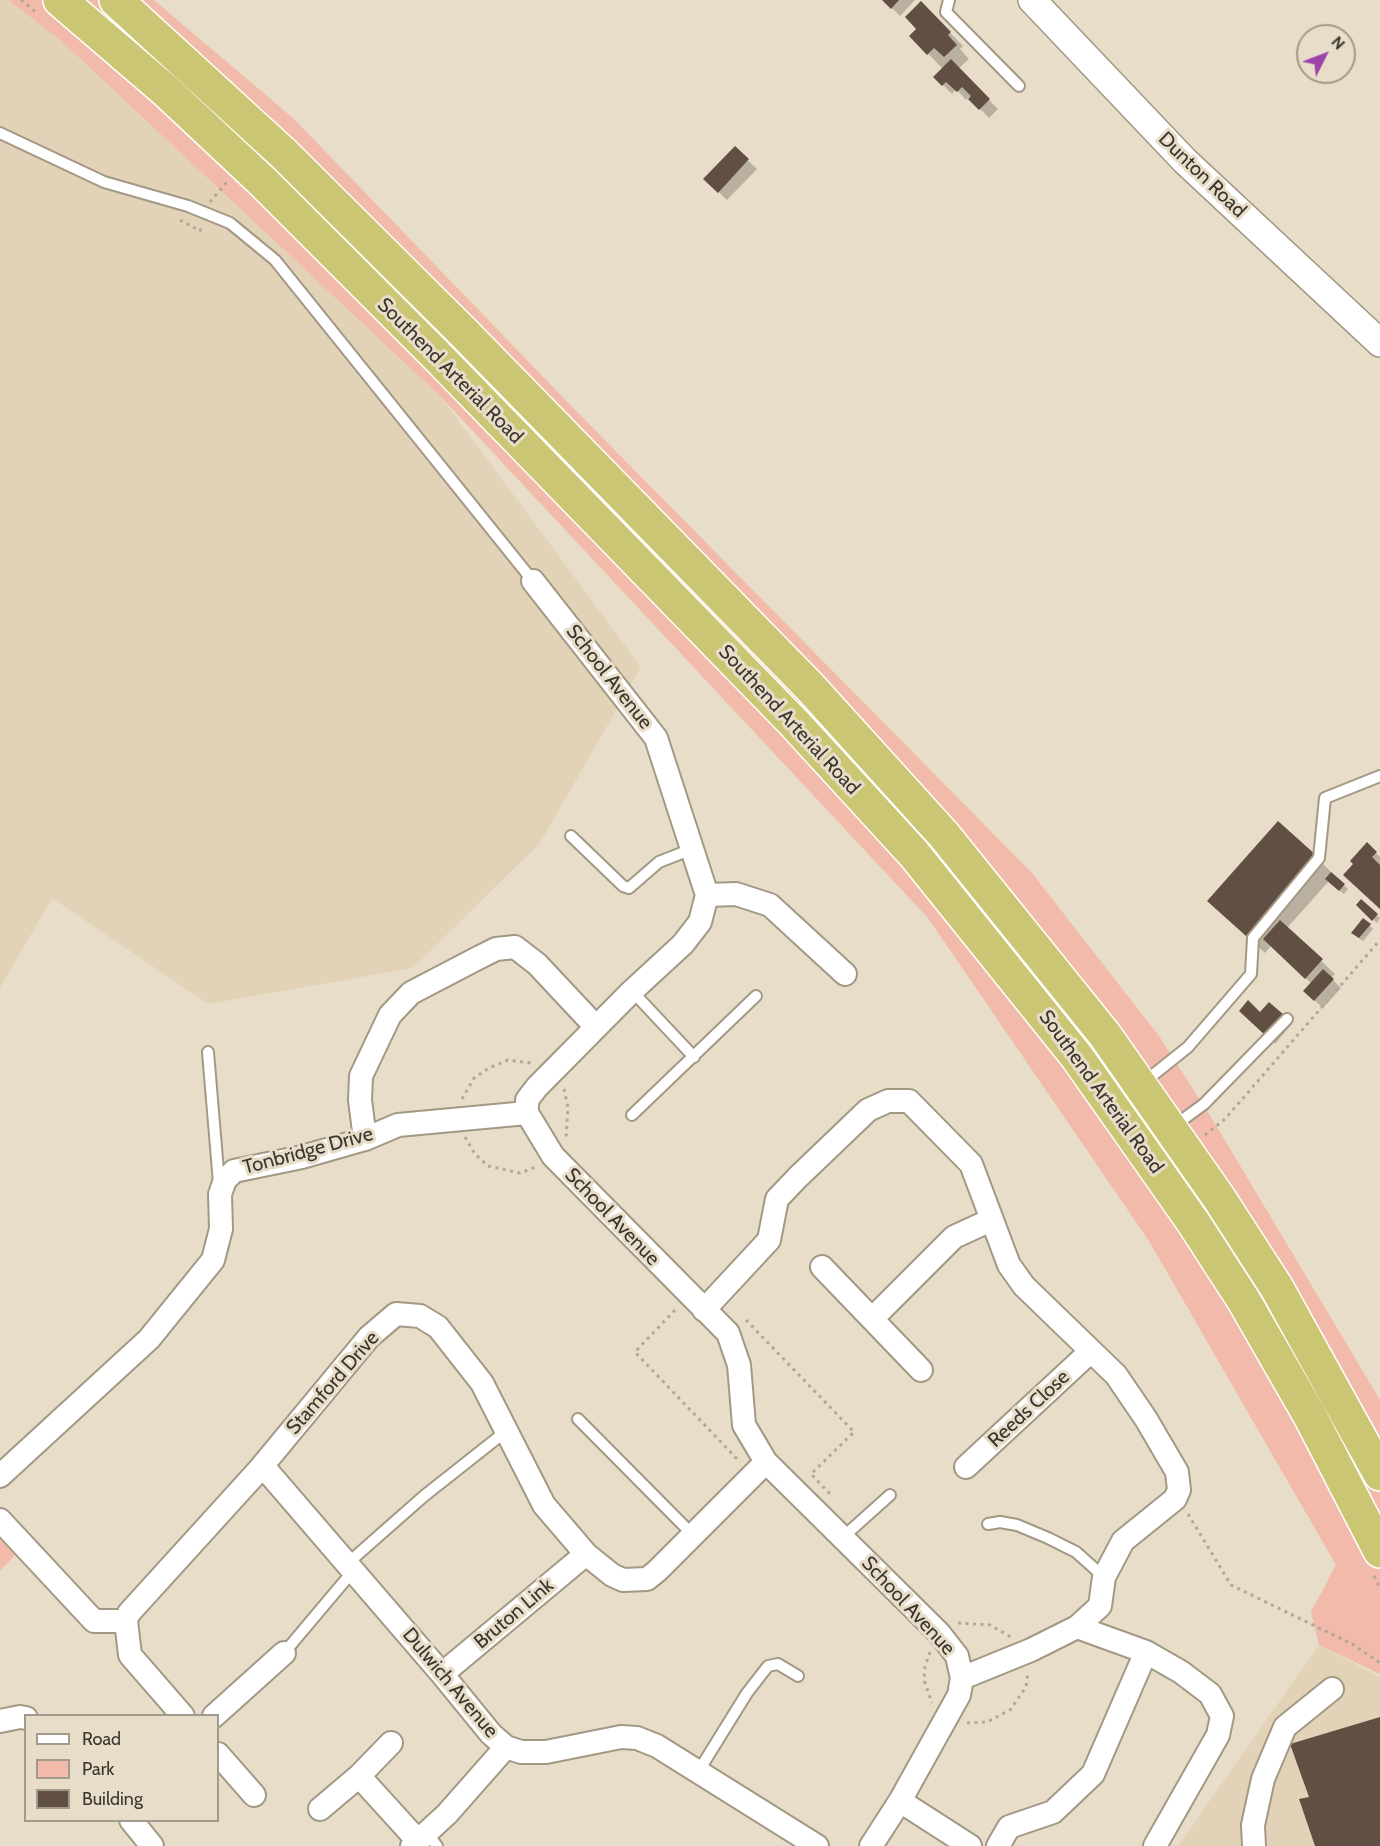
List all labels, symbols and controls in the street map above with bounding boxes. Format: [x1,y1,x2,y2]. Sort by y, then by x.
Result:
north arrow [1296,24,1356,84]
text: N [1327,32,1349,54]
street label: Dunton Road [1153,127,1251,223]
street label: Southend Arterial Road [372,293,528,449]
street label: School Avenue [561,620,657,734]
street label: Southend Arterial Road [713,640,865,800]
street label: Southend Arterial Road [1034,1006,1168,1178]
street label: Tonbridge Drive [240,1122,376,1180]
street label: School Avenue [560,1163,664,1271]
street label: Stamford Drive [282,1326,384,1440]
street label: Reeds Close [983,1365,1075,1453]
street label: School Avenue [856,1552,960,1660]
street label: Bruton Link [469,1574,559,1654]
street label: Dulwich Avenue [397,1623,503,1743]
legend [24,1714,219,1822]
text: Road [82,1728,121,1750]
text: Park [82,1758,114,1780]
text: Building [82,1788,143,1810]

